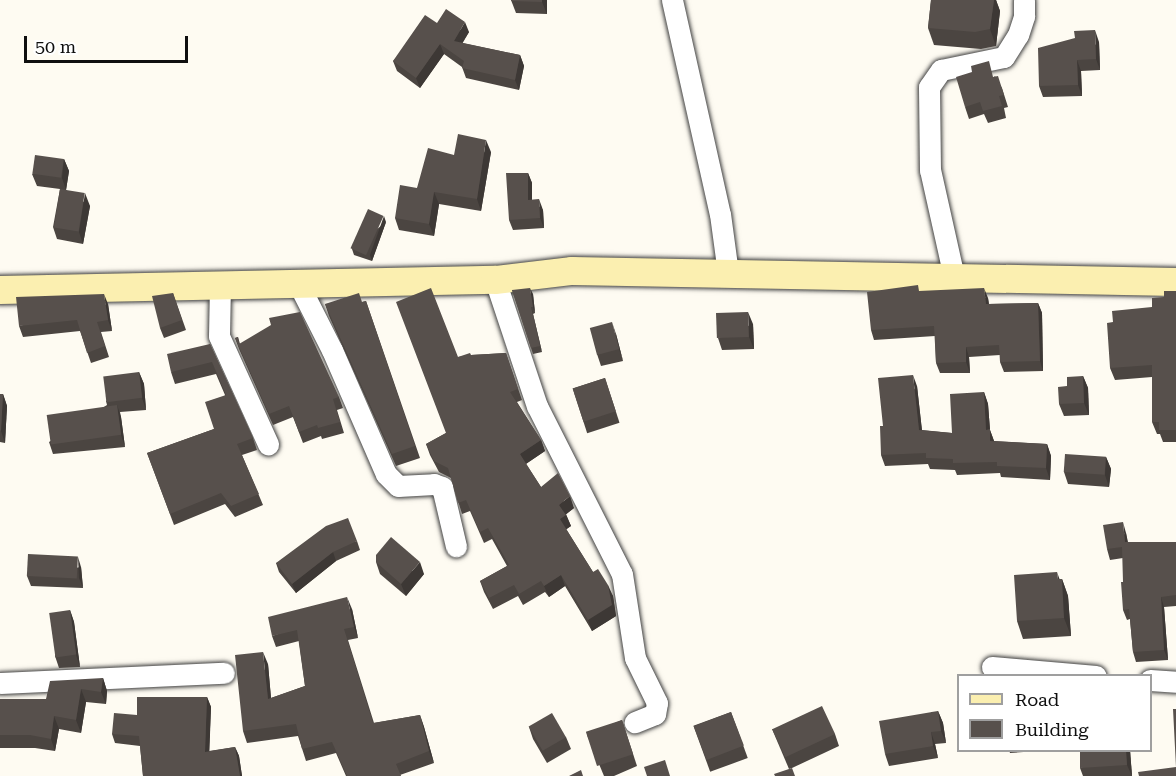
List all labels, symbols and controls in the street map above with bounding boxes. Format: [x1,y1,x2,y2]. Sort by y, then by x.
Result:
scale bar [27,24,190,62]
text: 50 m [35,36,76,57]
legend [957,674,1152,752]
text: Road [1015,689,1059,710]
text: Building [1015,719,1089,740]

